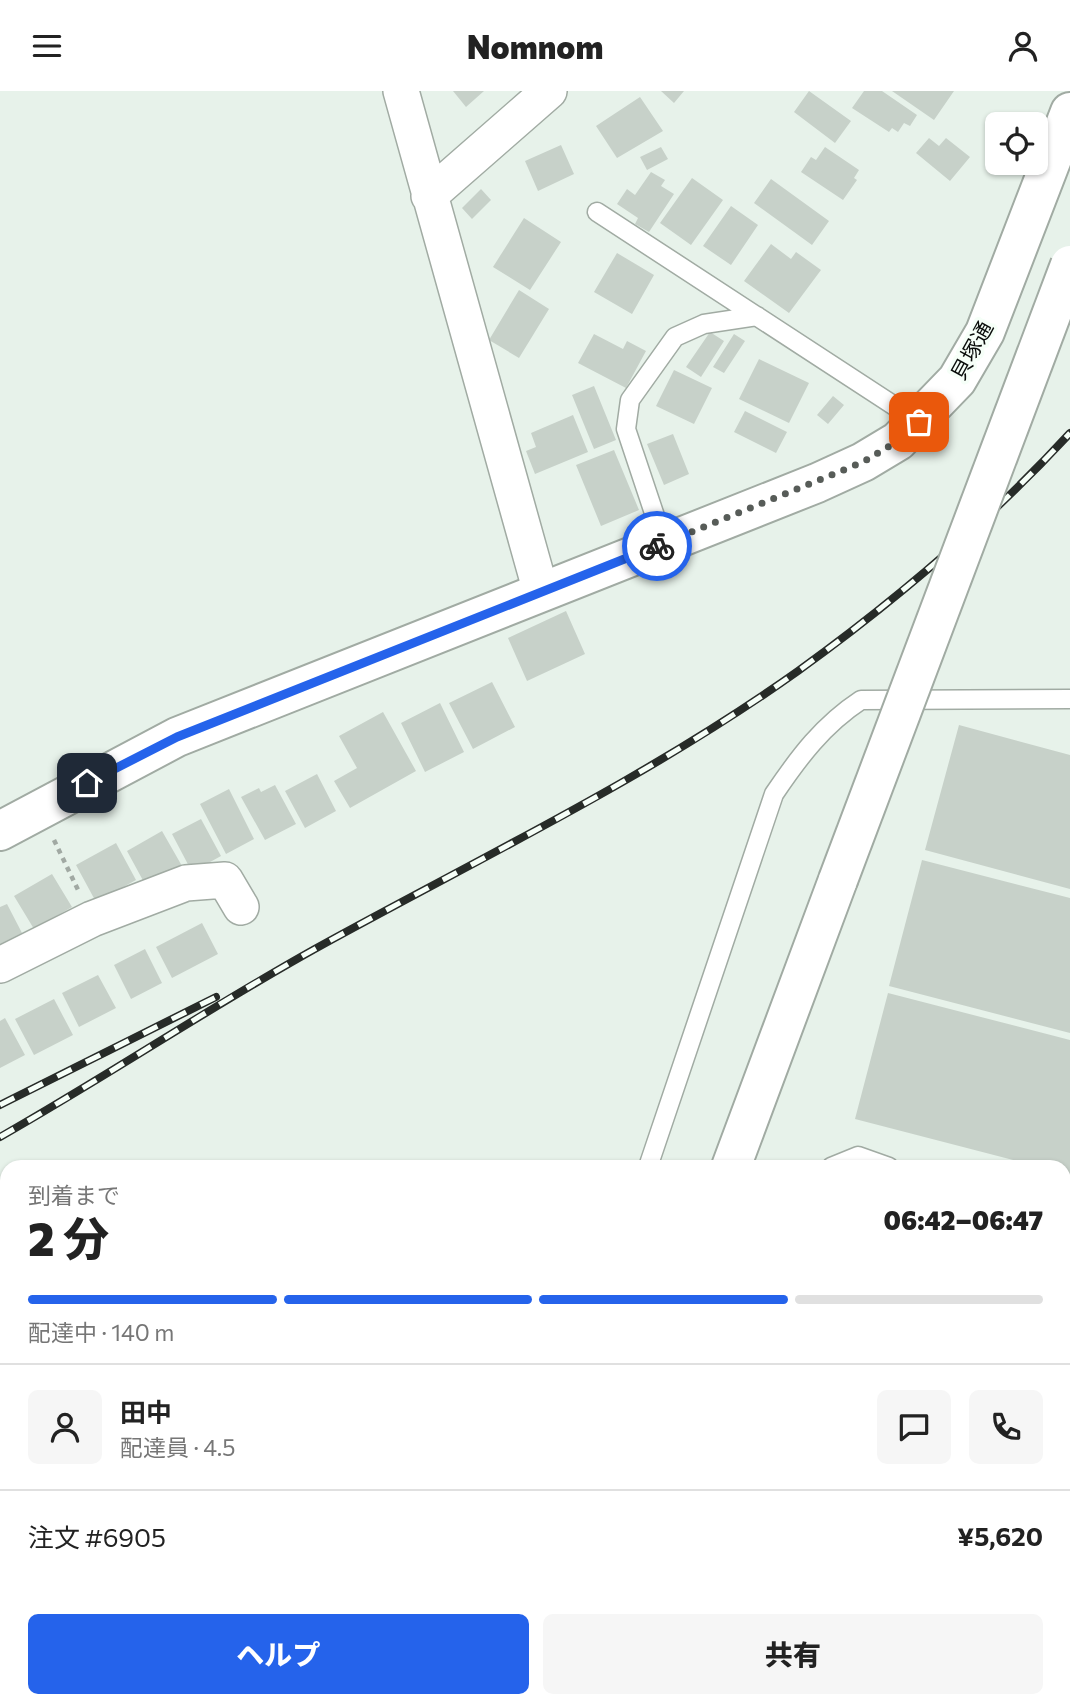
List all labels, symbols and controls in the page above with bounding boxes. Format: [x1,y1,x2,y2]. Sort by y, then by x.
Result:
text: Nomnom [467,26,603,66]
icon: menu [28,27,66,65]
icon: person [1004,27,1042,65]
map controls [985,112,1048,175]
button: locate [985,112,1048,175]
street label: 貝塚通 [945,316,997,384]
pin [889,392,949,452]
icon: bag [900,403,938,441]
courier [622,511,692,581]
icon: bike [638,527,676,565]
pin [57,753,117,813]
icon: home [68,764,106,802]
text: 到着まで [28,1181,120,1209]
text: 06:42–06:47 [884,1204,1043,1235]
text: 2 分 [28,1209,109,1265]
text: 配達中 · 140 m [28,1318,174,1346]
button: person [28,1390,102,1464]
button: chat [877,1390,951,1464]
button: phone [969,1390,1043,1464]
text: 田中 [120,1396,172,1427]
text: 配達員 · 4.5 [120,1433,236,1461]
text: ¥5,620 [957,1520,1043,1551]
text: 注文 #6905 [28,1521,166,1552]
button: ヘルプ [28,1614,529,1694]
button: 共有 [543,1614,1043,1694]

